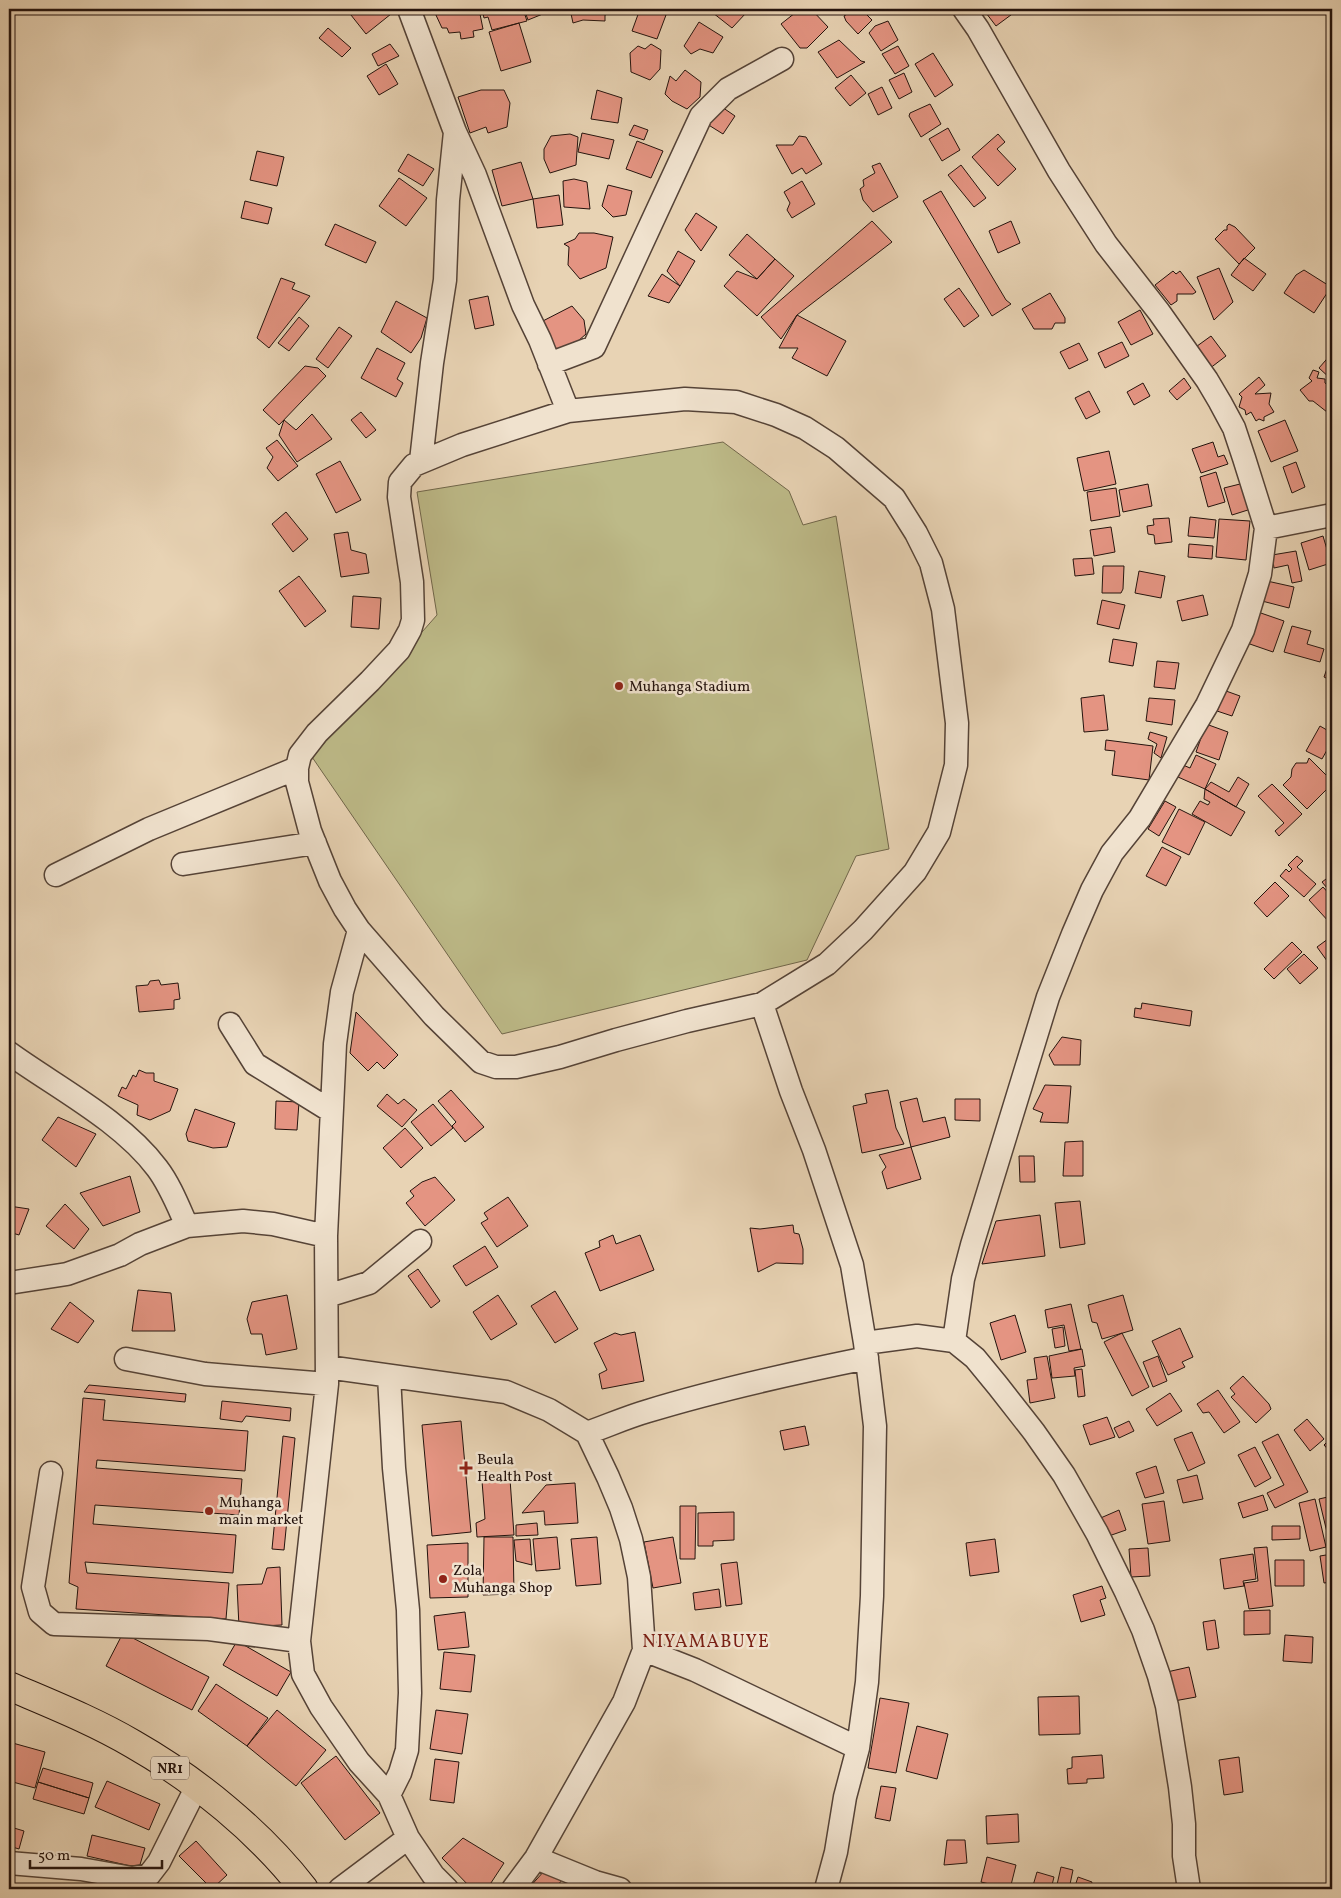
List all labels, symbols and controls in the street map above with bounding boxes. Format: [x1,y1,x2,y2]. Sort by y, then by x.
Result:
place label: Muhanga Stadium [629,677,750,698]
marker: Muhanga Stadium [613,680,625,692]
place label: Beula Health Post [477,1450,553,1488]
marker: Beula Health Post [459,1461,473,1475]
place label: Muhanga main market [219,1493,304,1531]
marker: Muhanga main market [203,1505,215,1517]
place label: Zola Muhanga Shop [453,1561,552,1599]
marker: Zola Muhanga Shop [437,1573,449,1585]
district label: NIYAMABUYE [642,1630,770,1655]
road number: NR1 [151,1756,189,1780]
scale bar [30,1838,162,1870]
text: 50 m [38,1846,70,1867]

